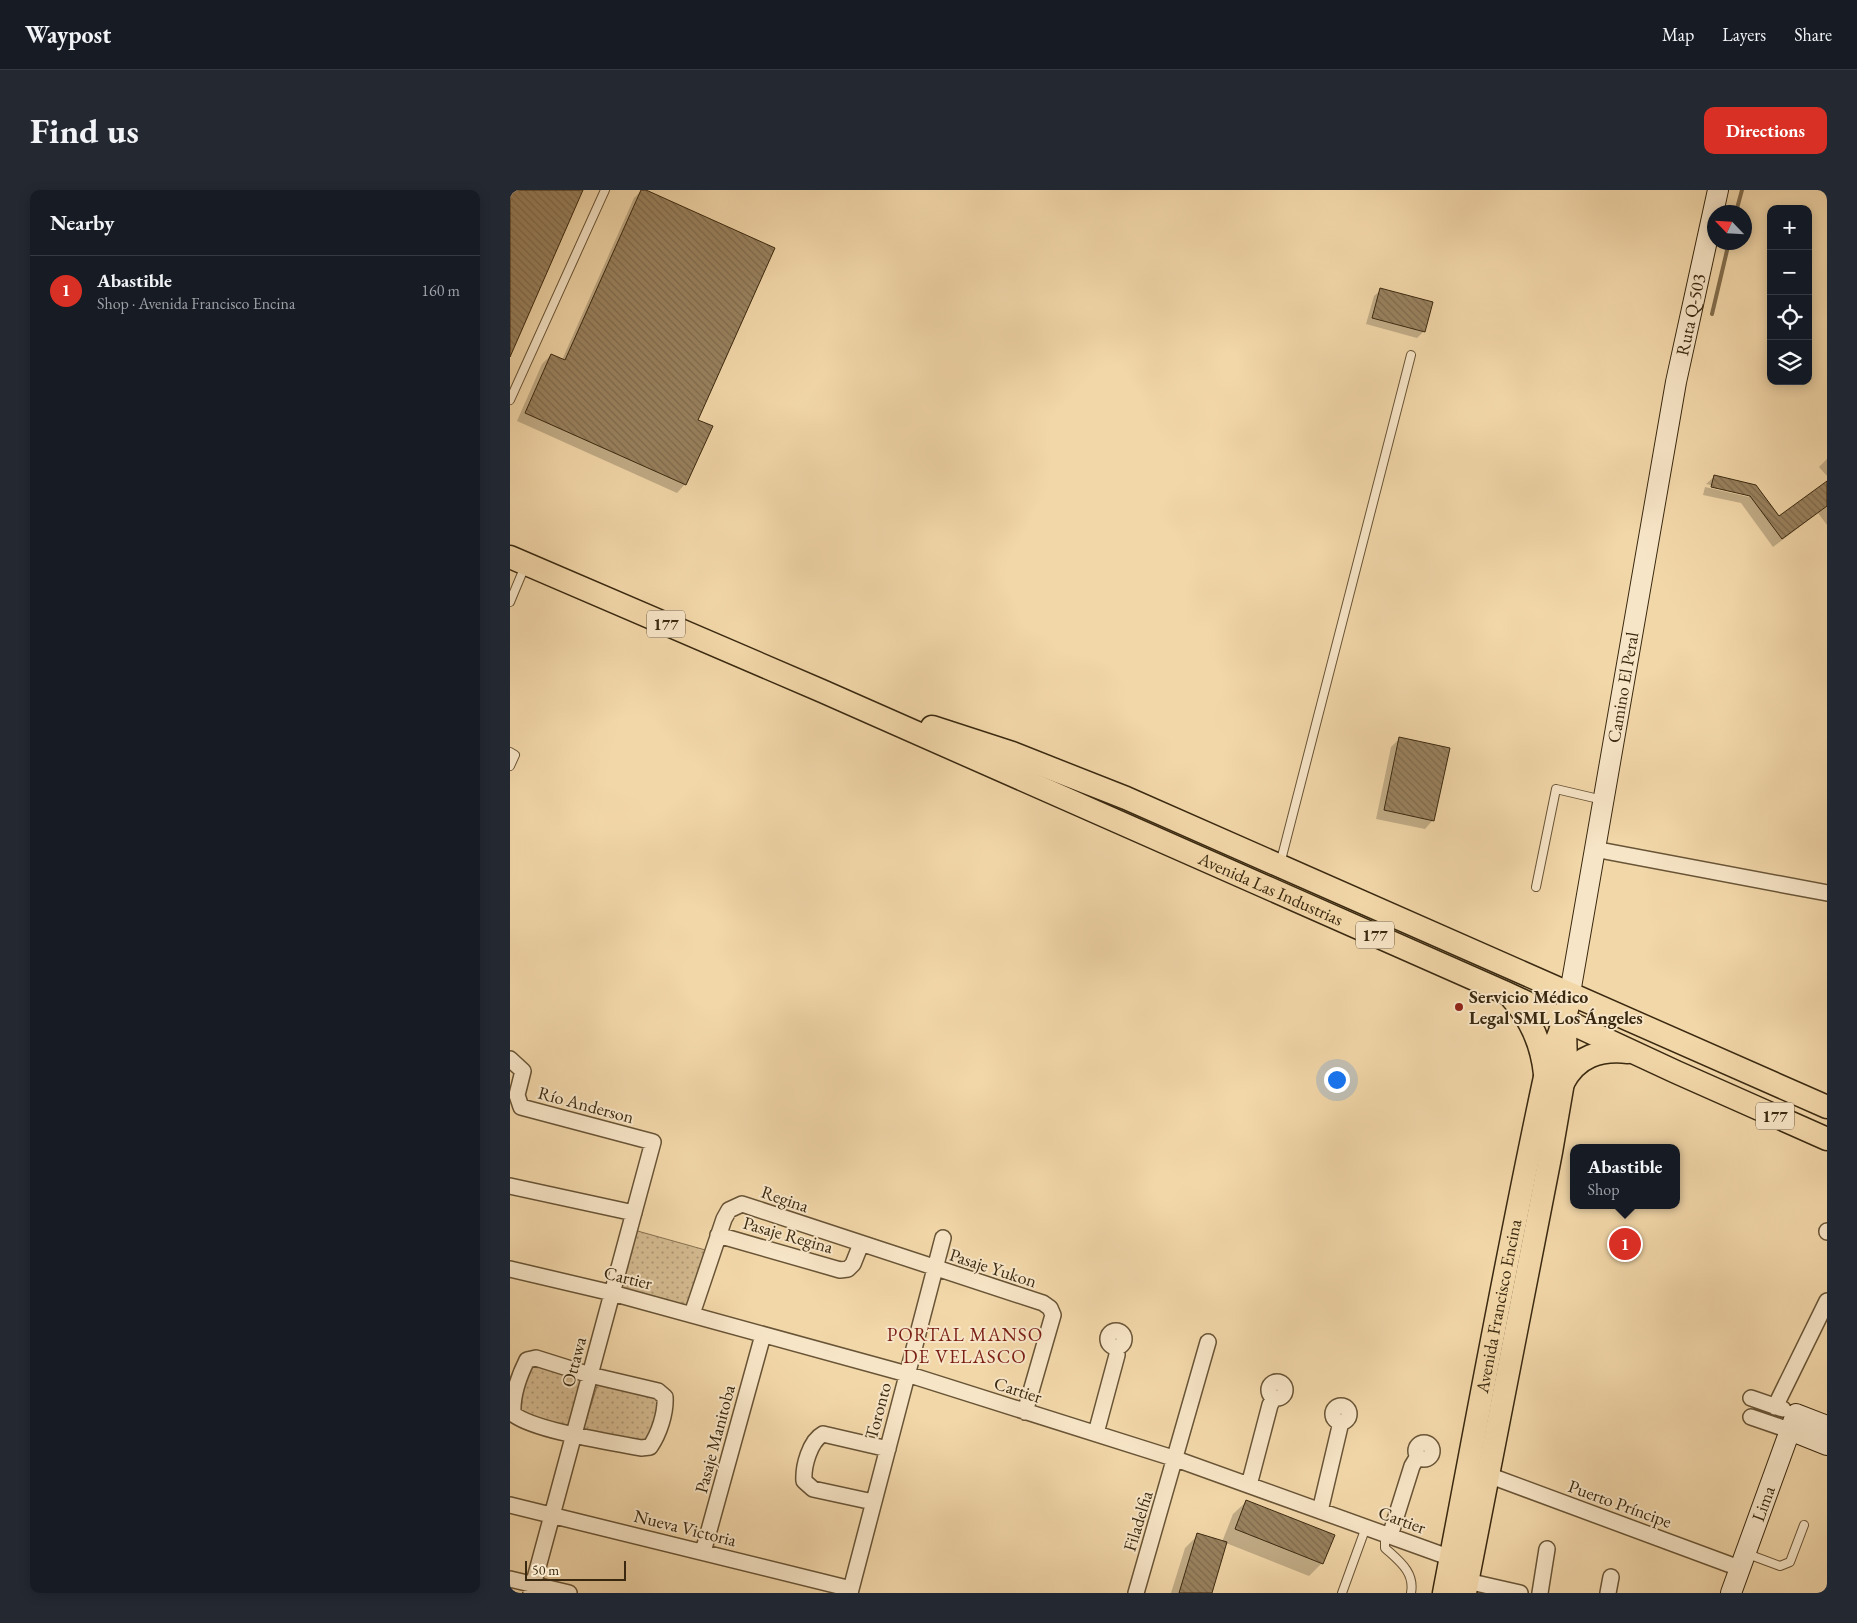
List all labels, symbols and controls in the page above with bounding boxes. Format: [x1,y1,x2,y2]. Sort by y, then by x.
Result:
text: Waypost [25,19,111,50]
text: Map [1662,23,1694,46]
text: Layers [1722,23,1766,46]
text: Share [1794,23,1832,46]
button: Directions [1704,107,1827,154]
text: Find us [30,108,139,153]
north arrow [1707,205,1752,250]
map controls [1767,205,1812,385]
button: + [1767,205,1812,250]
text: Nearby [50,209,114,236]
button: − [1767,250,1812,295]
text: Abastible [97,268,172,293]
street label: Ruta Q-503 [1670,271,1710,358]
text: 1 [62,280,70,301]
text: 160 m [421,280,460,301]
text: Shop · Avenida Francisco Encina [97,293,295,314]
button: locate [1767,295,1812,340]
button: layers [1767,340,1812,385]
road number: 177 [647,610,685,638]
street label: Camino El Peral [1602,630,1643,745]
street label: Avenida Las Industrias [1194,846,1347,931]
road number: 177 [1356,922,1394,948]
place label: Servicio Médico Legal SML Los Ángeles [1469,985,1643,1029]
marker: Servicio Médico Legal SML Los Ángeles [1453,1001,1465,1013]
your location [1324,1067,1350,1093]
street label: Río Anderson [536,1081,637,1128]
road number: 177 [1756,1102,1794,1129]
popup [1570,1144,1680,1209]
text: Abastible [1588,1154,1662,1179]
text: Shop [1588,1179,1619,1200]
street label: Regina [758,1180,813,1218]
street label: Pasaje Regina [741,1211,837,1259]
street label: Avenida Francisco Encina [1470,1216,1526,1396]
pin: 1 [1609,1225,1641,1263]
street label: Pasaje Yukon [947,1243,1040,1293]
street label: Cartier [602,1260,655,1295]
district label: PORTAL MANSO DE VELASCO [887,1322,1043,1369]
street label: Ottawa [556,1333,591,1390]
street label: Cartier [991,1371,1045,1408]
street label: Toronto [859,1380,896,1442]
street label: Pasaje Manitoba [689,1381,740,1496]
street label: Puerto Príncipe [1565,1474,1675,1533]
street label: Lima [1746,1482,1780,1524]
street label: Filadelfia [1117,1487,1158,1554]
street label: Cartier [1375,1500,1429,1539]
street label: Nueva Victoria [631,1504,740,1552]
scale bar [525,1558,626,1581]
text: 50 m [532,1561,559,1579]

